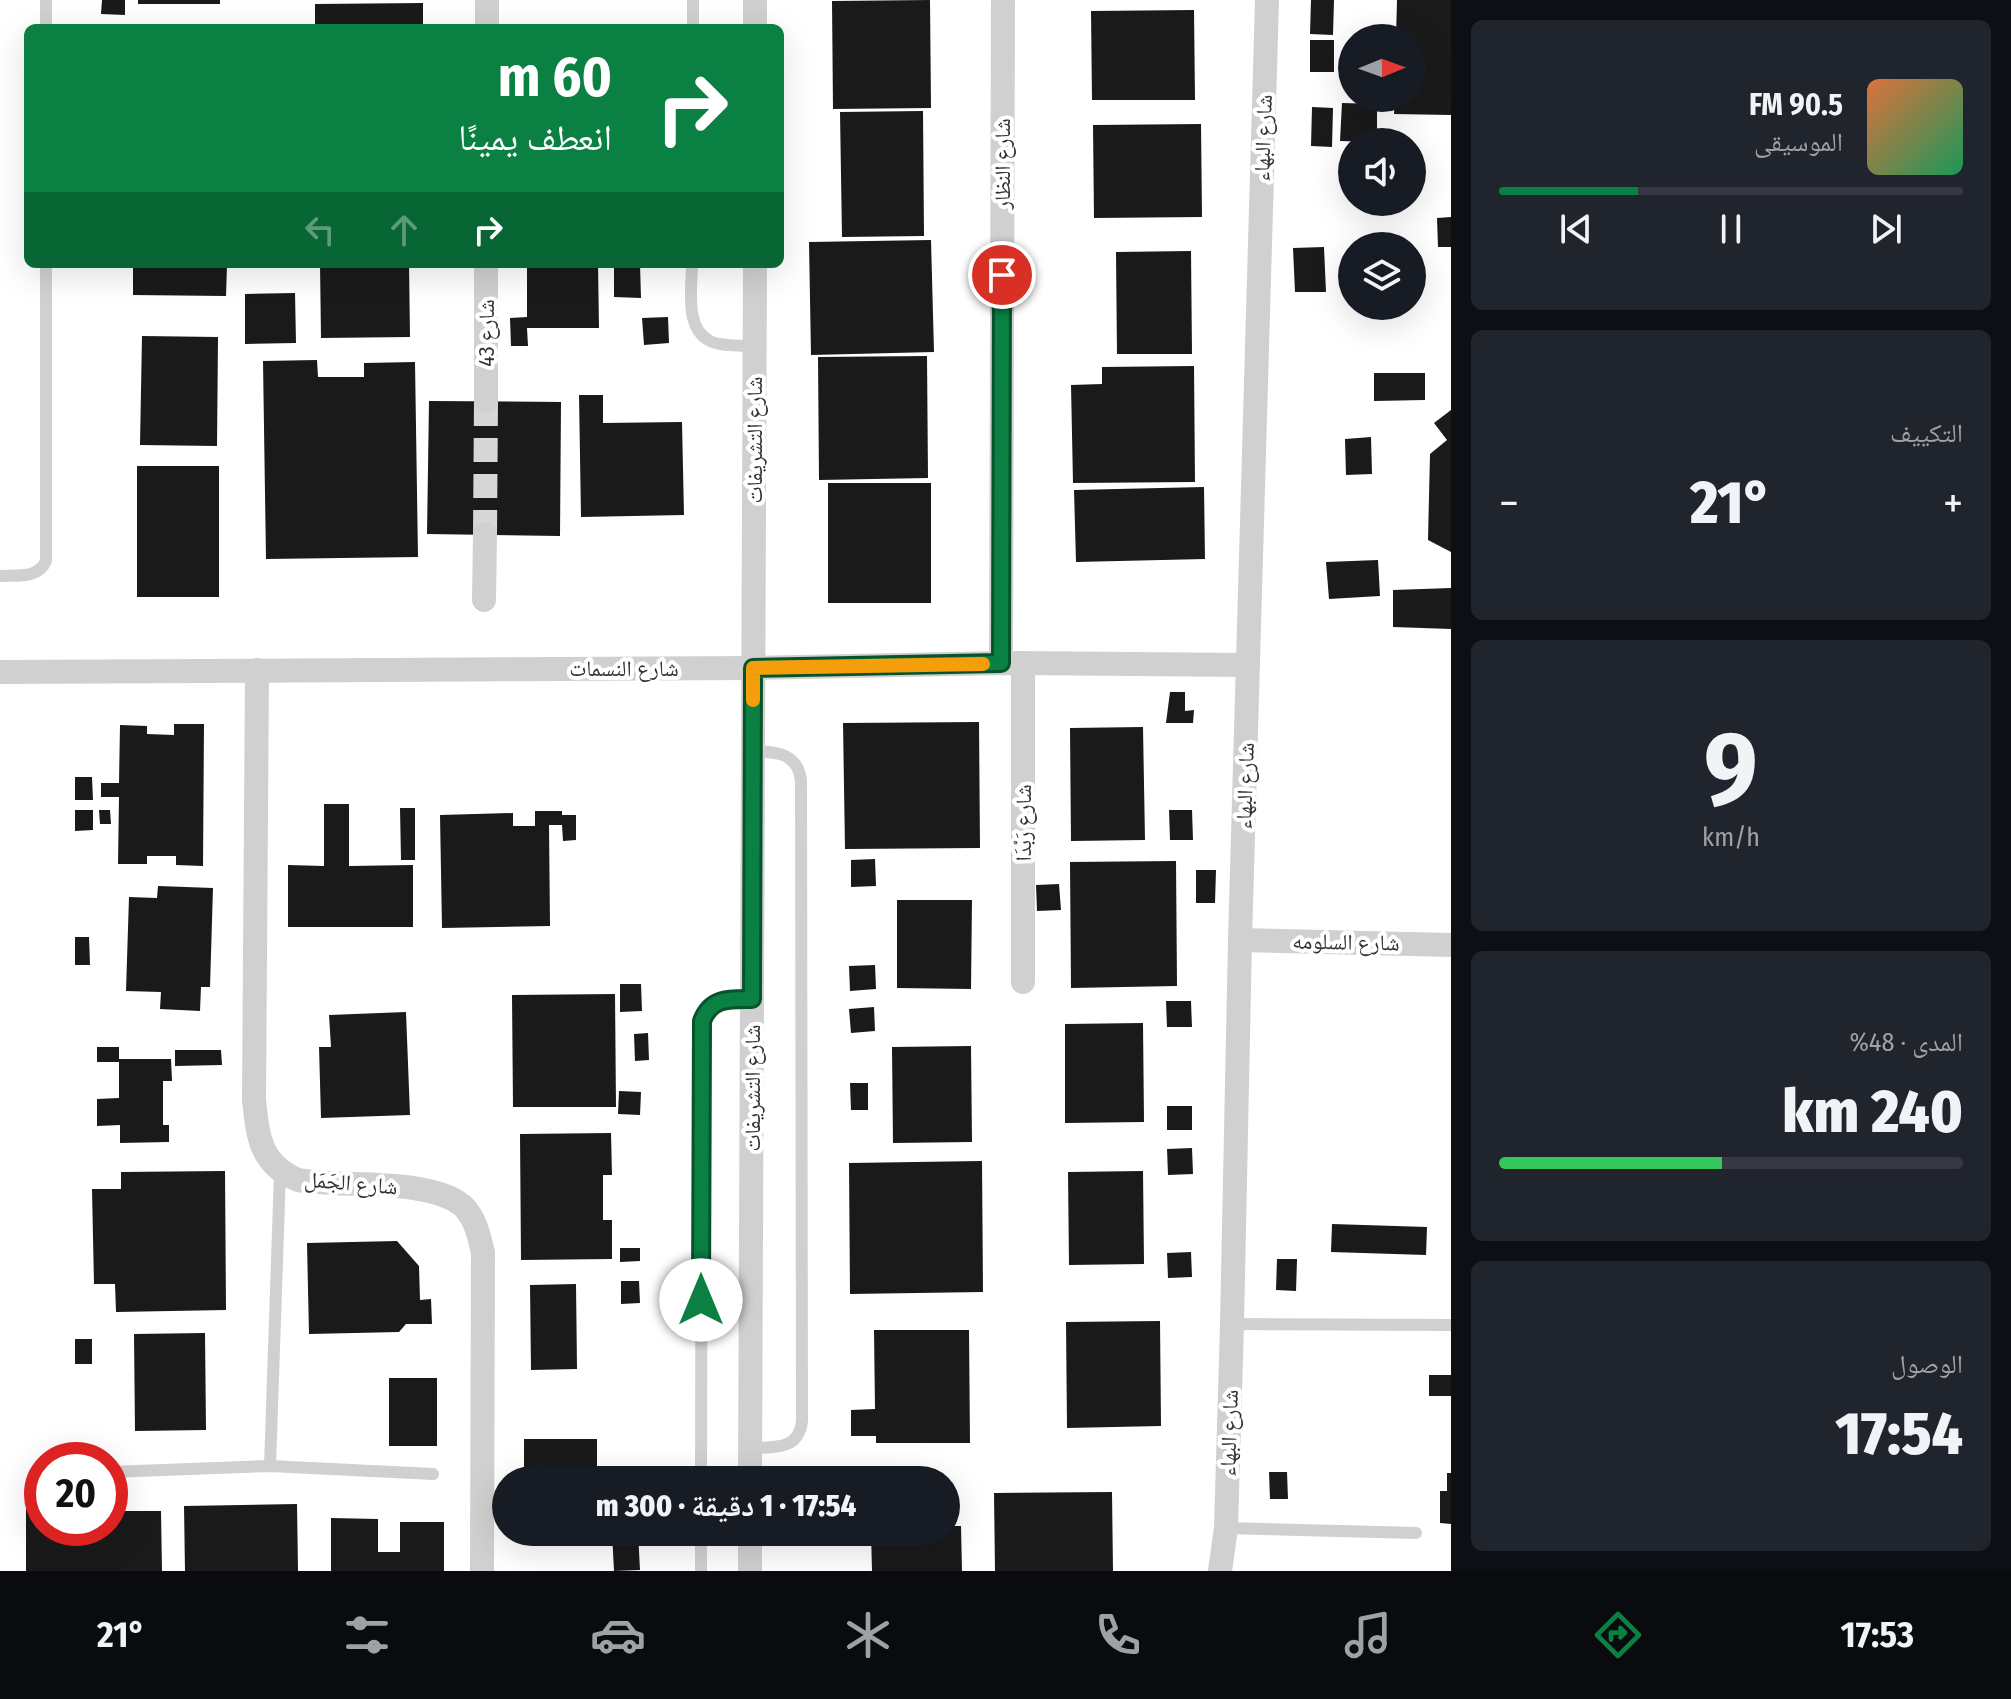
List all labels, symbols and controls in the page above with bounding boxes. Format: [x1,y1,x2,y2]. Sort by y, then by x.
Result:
north arrow [1338,24,1426,112]
map controls [1338,24,1426,320]
text: 60 m [498,44,612,111]
icon: right [640,56,744,160]
text: 90.5 FM [1749,87,1843,123]
street label: شارع البهاء [1248,94,1278,182]
text: انعطف يمينًا [458,116,612,160]
street label: شارع النظار [989,118,1016,211]
text: الموسيقى [1754,127,1843,158]
button: sound [1338,128,1426,216]
icon: previous [1554,207,1598,251]
icon: pause [1709,207,1753,251]
icon: next [1864,207,1908,251]
icon: left [298,208,342,252]
icon: ahead [382,208,426,252]
icon: right [466,208,510,252]
button: layers [1338,232,1426,320]
pin [968,241,1036,309]
icon: arrive [980,253,1024,297]
street label: شارع 43 [473,299,500,367]
street label: شارع التشريفات [741,377,768,503]
text: التكييف [1890,418,1963,449]
text: 21° [1690,467,1772,539]
text: − [1499,477,1519,530]
text: + [1943,477,1963,530]
street label: شارع النسمات [569,655,679,682]
text: 9 [1704,707,1758,832]
street label: شارع البهاء [1230,742,1260,830]
street label: شارع رَبْدَا [1010,784,1037,862]
text: km/h [1702,822,1760,853]
street label: شارع السلومه [1292,928,1400,956]
street label: شارع التشريفات [739,1025,766,1151]
text: المدى · 48% [1849,1027,1963,1058]
text: 240 km [1782,1076,1963,1148]
street label: شارع الجَمَل [303,1165,399,1201]
position arrow [659,1258,743,1342]
text: الوصول [1891,1349,1963,1380]
street label: شارع البهاء [1214,1389,1244,1477]
text: 17:54 [1835,1398,1963,1470]
speed limit sign: 20 [24,1442,128,1546]
text: 17:54 · 1 دقيقة · 300 m [596,1488,856,1524]
icon: filters [339,1607,395,1663]
icon: car [590,1607,646,1663]
icon: climate [840,1607,896,1663]
icon: phone [1090,1607,1146,1663]
icon: music [1340,1607,1396,1663]
icon: directions [1590,1607,1646,1663]
text: 21° [97,1613,145,1657]
text: 17:53 [1840,1613,1914,1657]

